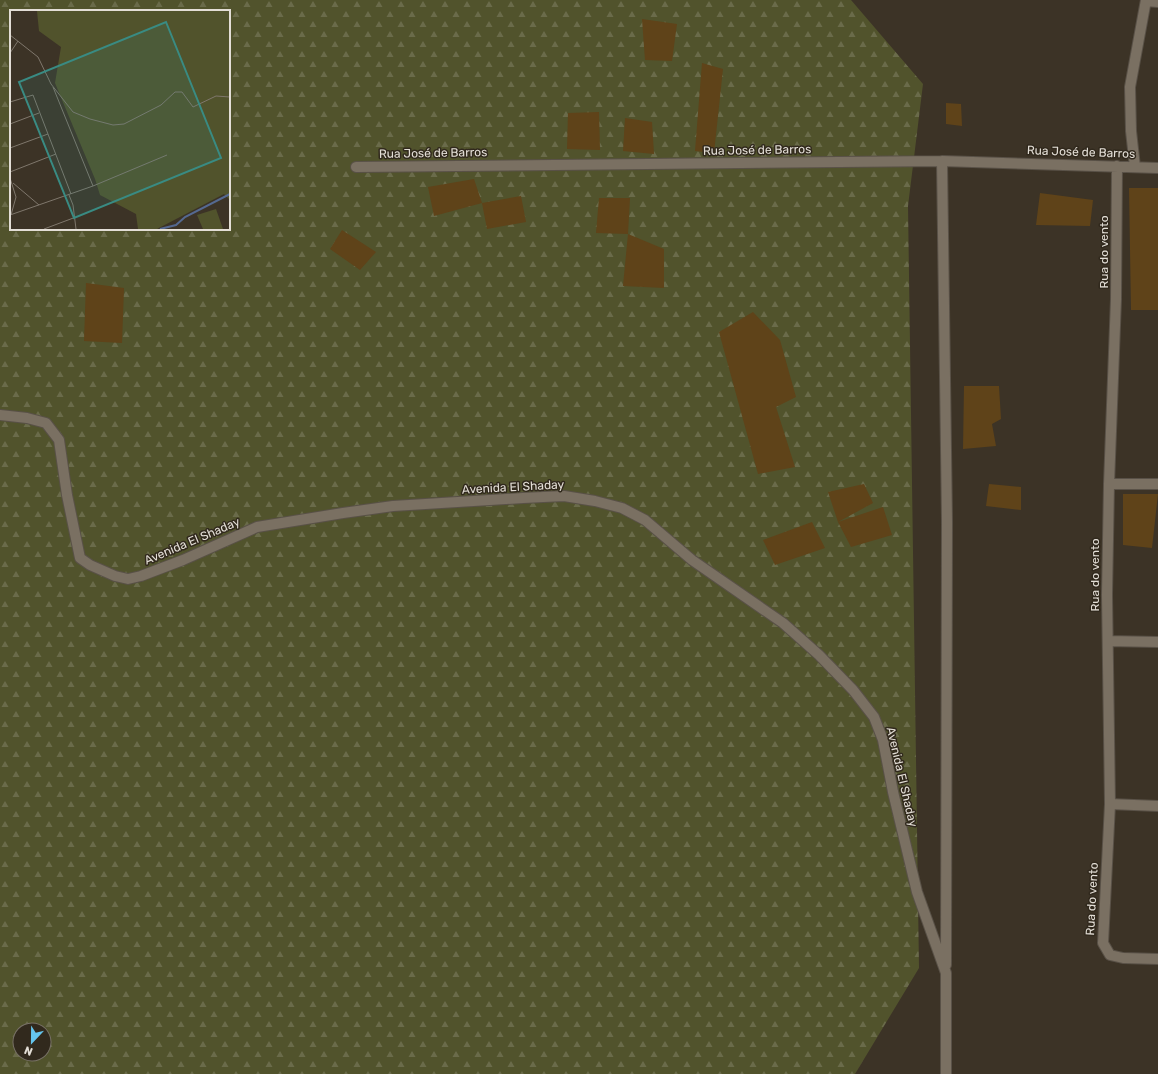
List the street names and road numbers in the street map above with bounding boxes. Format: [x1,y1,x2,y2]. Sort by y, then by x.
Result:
street label: Rua José de Barros [703,142,811,158]
street label: Rua José de Barros [1027,143,1135,161]
street label: Rua José de Barros [379,145,487,161]
street label: Rua do vento [1097,215,1111,289]
street label: Avenida El Shaday [461,477,565,497]
street label: Avenida El Shaday [142,514,242,567]
street label: Rua do vento [1088,538,1102,612]
street label: Avenida El Shaday [884,726,920,829]
street label: Rua do vento [1083,862,1101,936]

